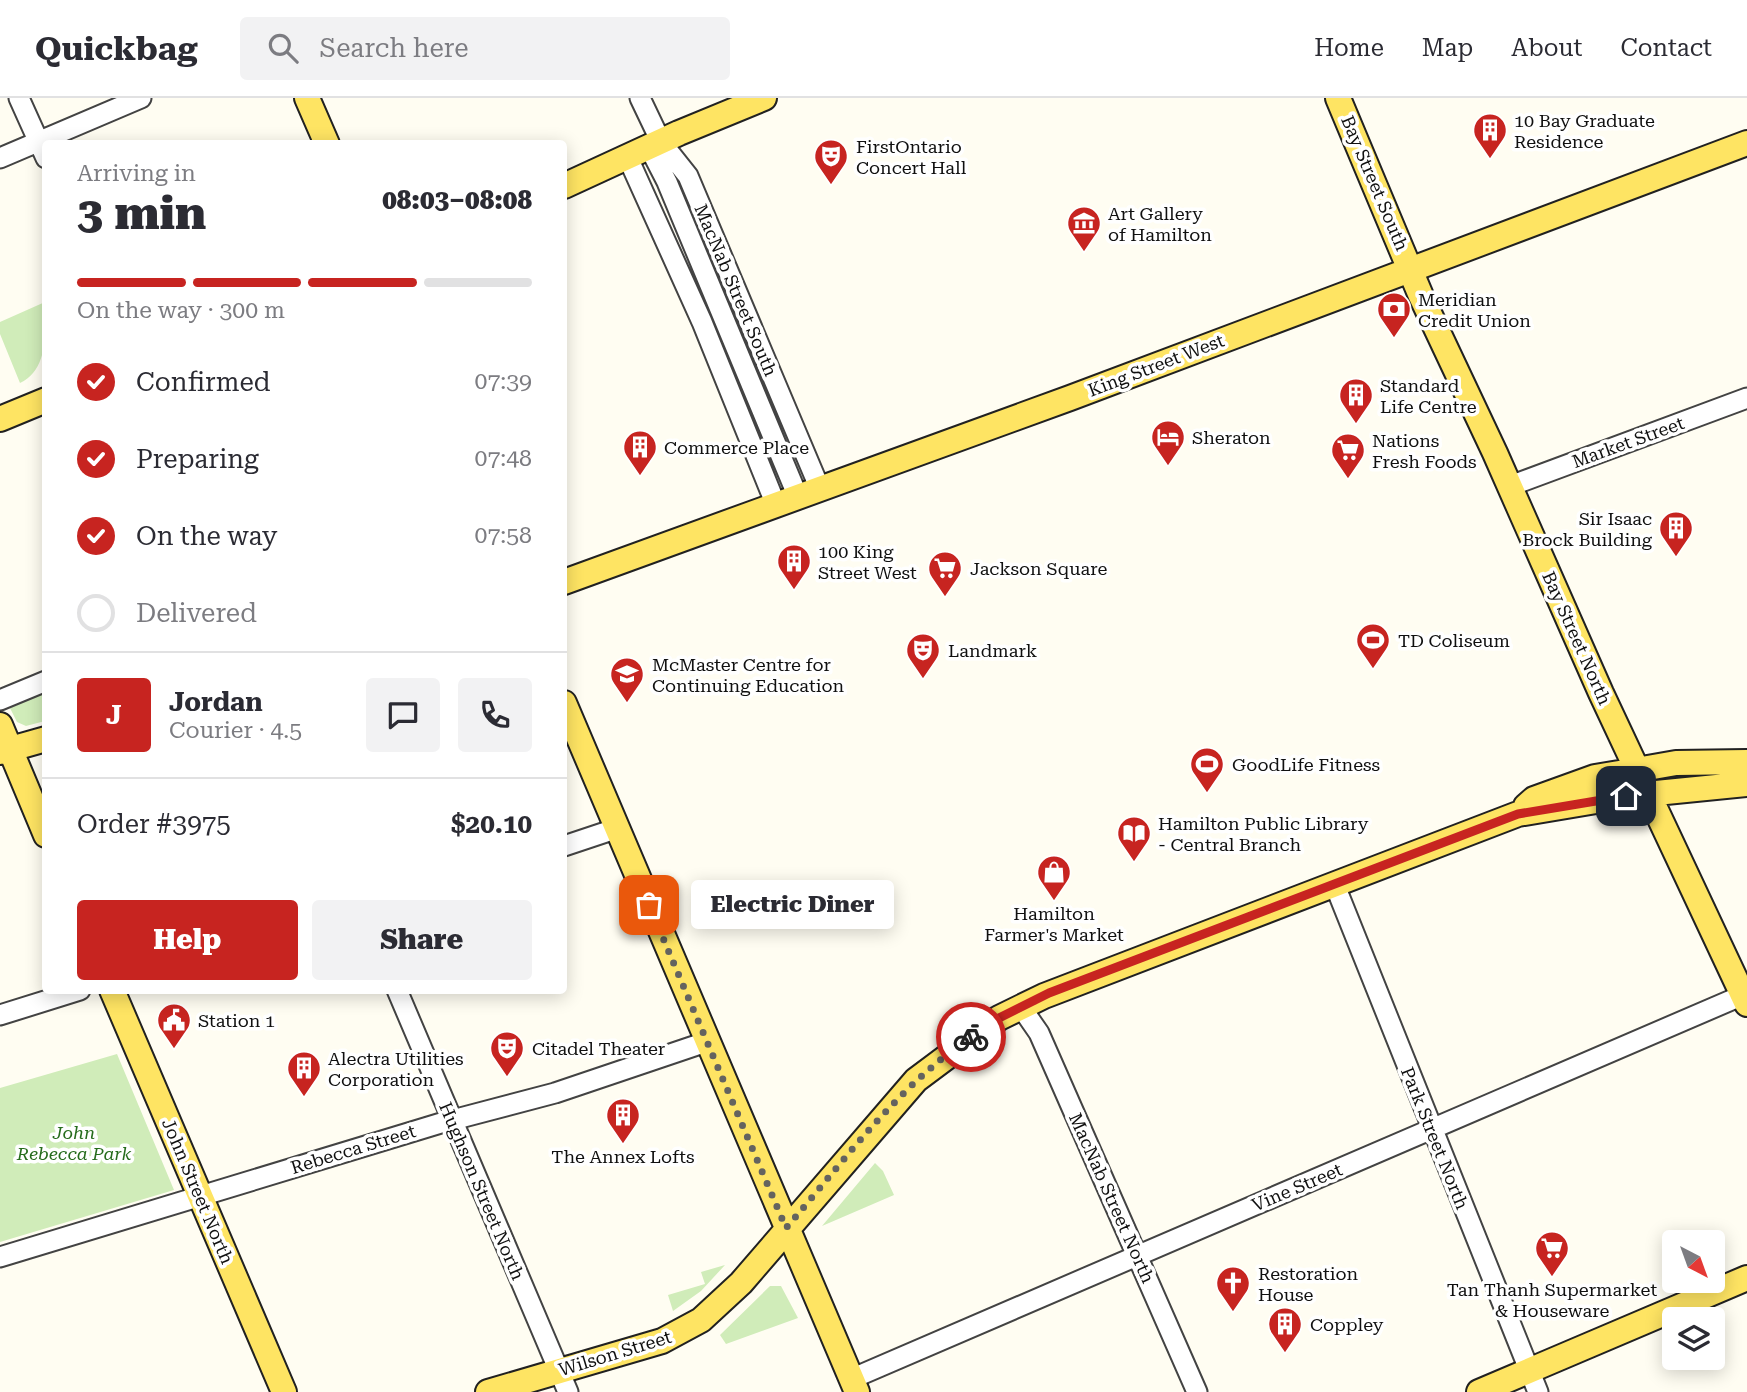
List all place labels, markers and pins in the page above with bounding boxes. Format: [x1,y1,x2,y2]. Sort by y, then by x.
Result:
place label: 10 Bay Graduate Residence [1514,110,1655,152]
building icon: 10 Bay Graduate Residence [1471,111,1509,160]
place label: FirstOntario Concert Hall [856,136,967,178]
theatre icon: FirstOntario Concert Hall [812,137,850,186]
place label: Art Gallery of Hamilton [1108,203,1212,245]
museum icon: Art Gallery of Hamilton [1065,204,1103,253]
place label: Meridian Credit Union [1418,289,1531,331]
bank icon: Meridian Credit Union [1375,290,1413,339]
place label: Standard Life Centre [1380,375,1477,417]
building icon: Standard Life Centre [1337,376,1375,425]
hotel icon: Sheraton [1149,418,1187,467]
place label: Sheraton [1192,427,1271,448]
building icon: Commerce Place [621,428,659,477]
place label: Nations Fresh Foods [1372,430,1477,472]
supermarket icon: Nations Fresh Foods [1329,431,1367,480]
place label: Commerce Place [664,437,809,458]
place label: Sir Isaac Brock Building [1522,508,1653,550]
building icon: Sir Isaac Brock Building [1657,509,1695,558]
place label: 100 King Street West [818,541,917,583]
building icon: 100 King Street West [775,542,813,591]
supermarket icon: Jackson Square [926,549,964,598]
place label: Jackson Square [970,558,1107,579]
sports icon: TD Coliseum [1354,621,1392,670]
place label: TD Coliseum [1398,630,1510,651]
theatre icon: Landmark [904,631,942,680]
place label: Landmark [948,640,1037,661]
place label: McMaster Centre for Continuing Education [652,654,844,696]
school or university icon: McMaster Centre for Continuing Education [608,655,646,704]
sports icon: GoodLife Fitness [1188,745,1226,794]
place label: GoodLife Fitness [1232,754,1380,775]
pin [1596,766,1656,826]
place label: Hamilton Public Library - Central Branch [1158,813,1369,855]
library icon: Hamilton Public Library - Central Branch [1115,814,1153,863]
shop icon: Hamilton Farmer's Market [1035,853,1073,902]
pin [619,875,679,935]
callout: Electric Diner [691,880,894,930]
place label: Hamilton Farmer's Market [984,903,1124,945]
public building icon: Station 1 [155,1001,193,1050]
place label: Station 1 [198,1010,275,1031]
theatre icon: Citadel Theater [488,1029,526,1078]
place label: Citadel Theater [532,1038,665,1059]
place label: Alectra Utilities Corporation [328,1048,464,1090]
building icon: Alectra Utilities Corporation [285,1049,323,1098]
building icon: The Annex Lofts [604,1096,642,1145]
place label: The Annex Lofts [551,1146,695,1167]
supermarket icon: Tan Thanh Supermarket & Houseware [1533,1229,1571,1278]
place label: Restoration House [1258,1263,1359,1305]
church icon: Restoration House [1214,1264,1252,1313]
place label: Tan Thanh Supermarket & Houseware [1447,1279,1657,1321]
building icon: Coppley [1266,1305,1304,1354]
place label: Coppley [1310,1314,1384,1335]

